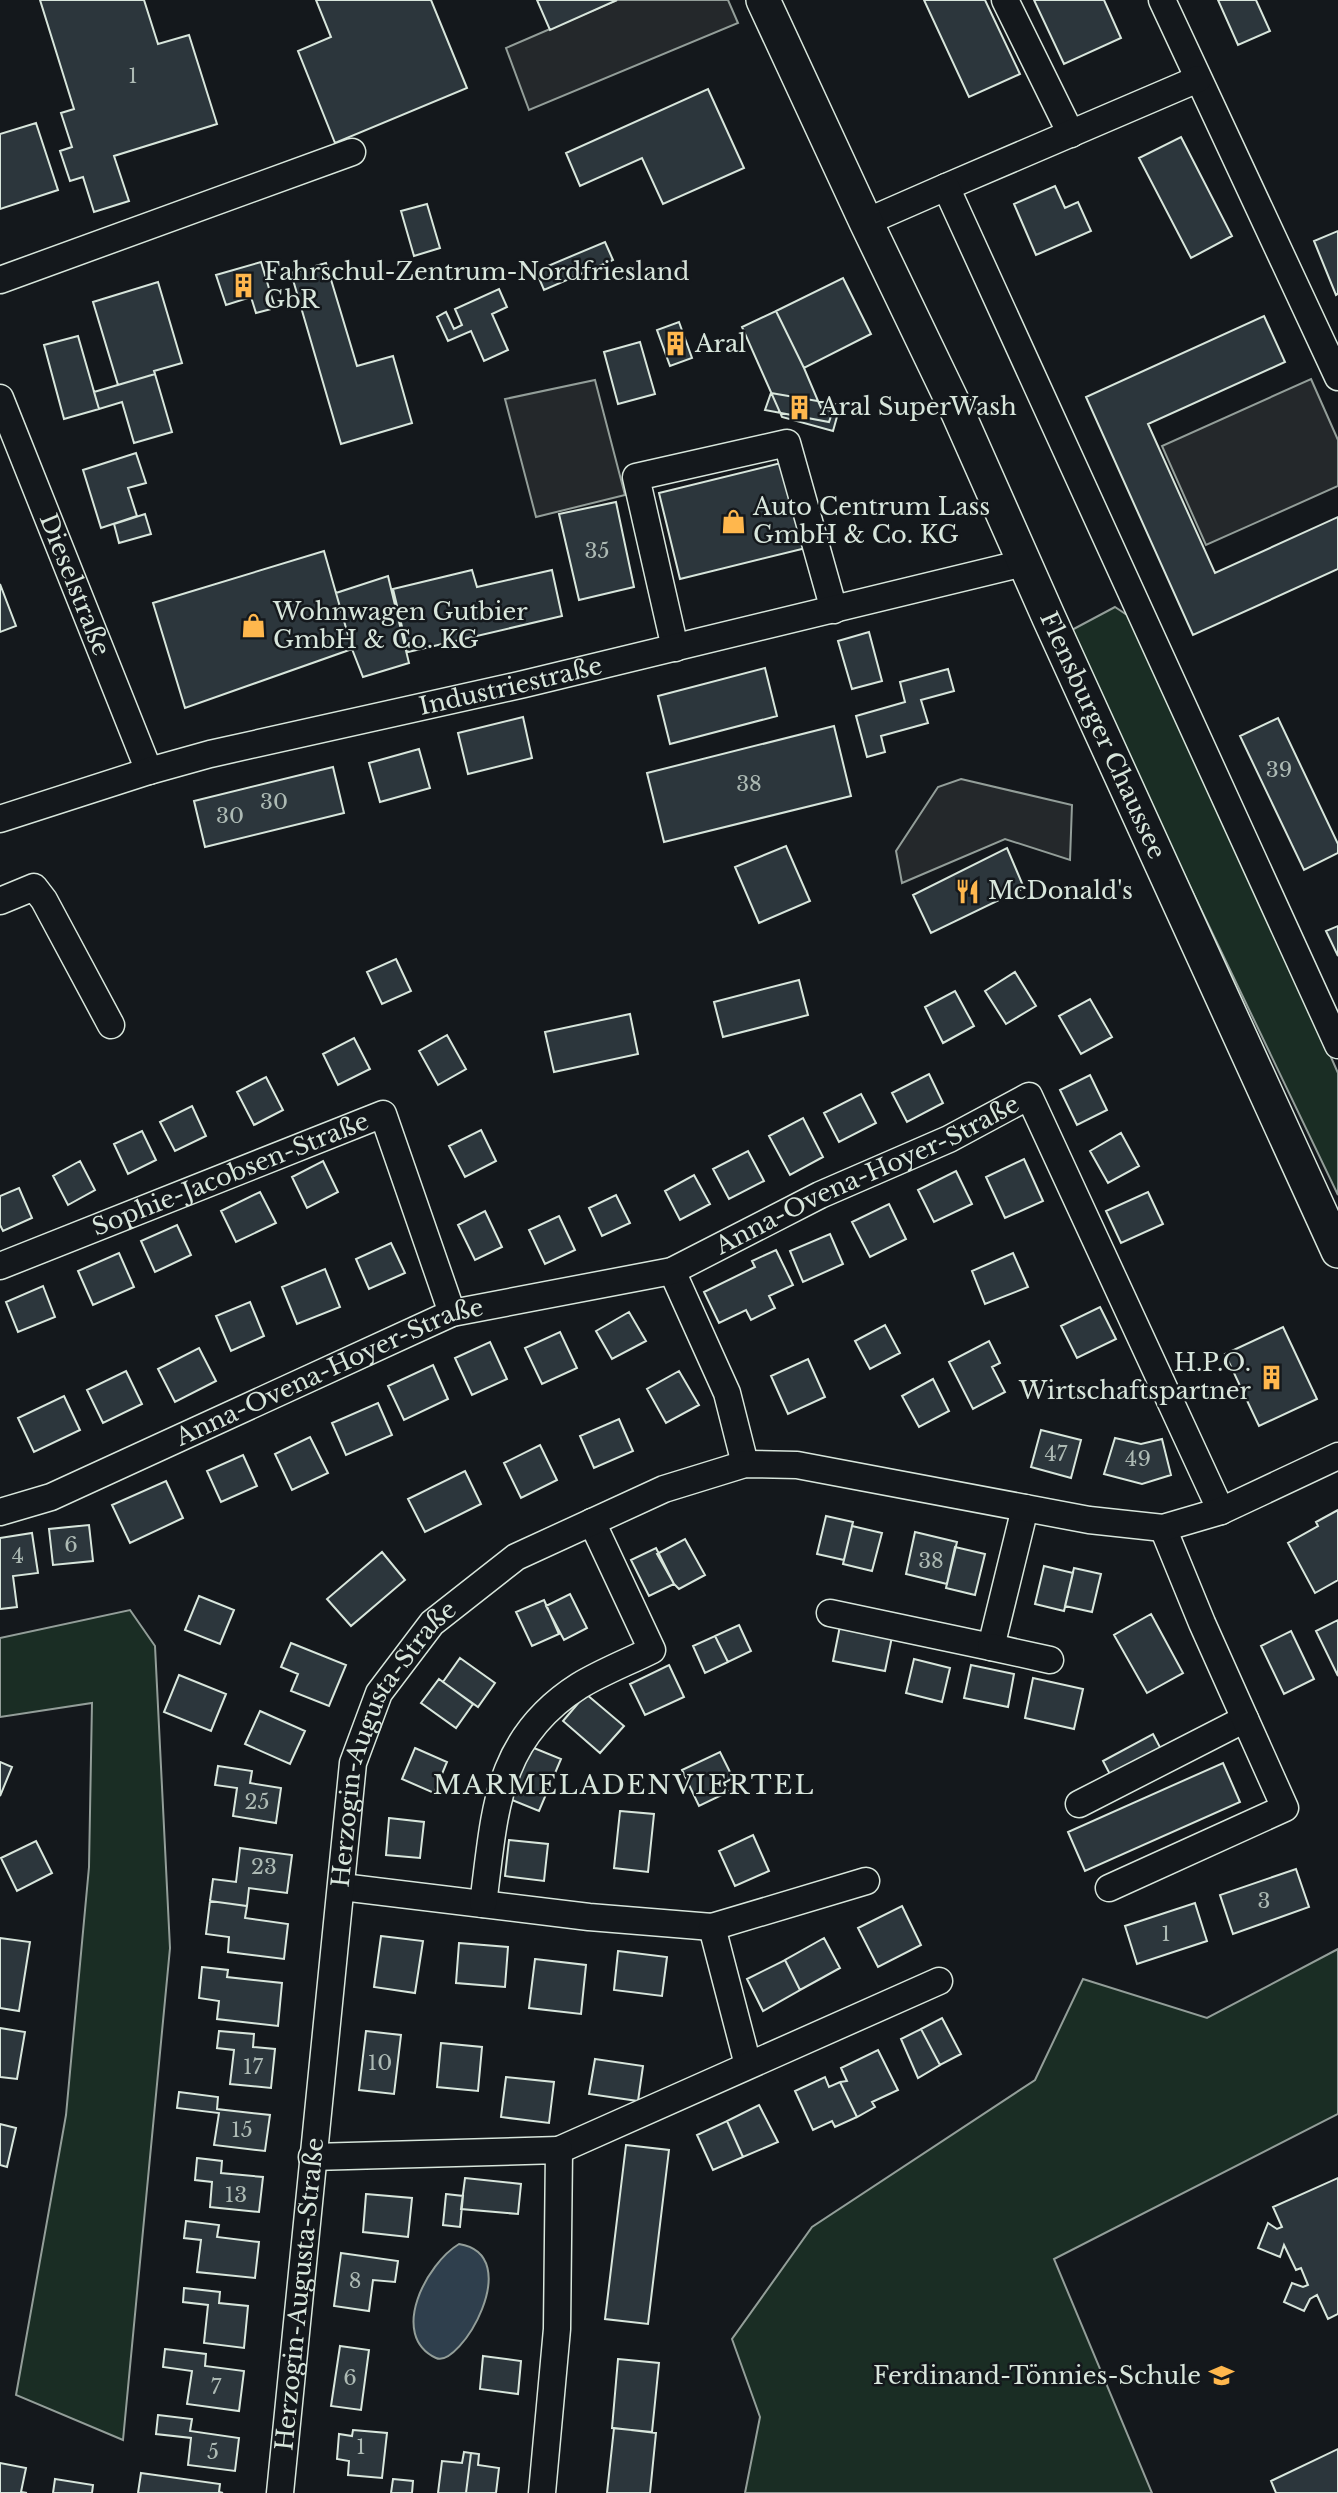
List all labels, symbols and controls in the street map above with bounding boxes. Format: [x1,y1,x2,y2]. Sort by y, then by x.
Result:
house number: 1 [128,63,138,89]
place label: Fahrschul-Zentrum-Nordfriesland GbR [264,257,689,314]
building icon: Fahrschul-Zentrum-Nordfriesland GbR [230,272,258,300]
place label: Aral [694,329,746,358]
building icon: Aral [661,330,689,358]
place label: Aral SuperWash [819,392,1017,421]
building icon: Aral SuperWash [786,393,814,421]
place label: Auto Centrum Lass GmbH & Co. KG [752,492,990,549]
shop icon: Auto Centrum Lass GmbH & Co. KG [719,507,747,535]
street label: Dieselstraße [34,509,116,660]
house number: 35 [585,538,609,564]
place label: Wohnwagen Gutbier GmbH & Co. KG [272,597,528,654]
street label: Flensburger Chaussee [1034,607,1172,863]
shop icon: Wohnwagen Gutbier GmbH & Co. KG [239,612,267,640]
street label: Industriestraße [416,651,605,721]
house number: 39 [1266,757,1292,783]
house number: 38 [736,771,762,797]
house number: 30 [260,789,288,815]
house number: 30 [216,803,244,829]
place label: McDonald's [988,876,1133,905]
restaurant icon: McDonald's [954,877,982,905]
street label: Anna-Ovena-Hoyer-Straße [709,1089,1024,1261]
street label: Sophie-Jacobsen-Straße [88,1106,373,1242]
street label: Anna-Ovena-Hoyer-Straße [170,1292,486,1452]
place label: H.P.O. Wirtschaftspartner [1018,1348,1252,1405]
building icon: H.P.O. Wirtschaftspartner [1257,1363,1285,1391]
house number: 47 [1045,1441,1068,1467]
house number: 49 [1125,1446,1151,1472]
house number: 6 [64,1532,78,1558]
house number: 4 [12,1543,24,1569]
house number: 38 [918,1548,944,1574]
street label: Herzogin-Augusta-Straße [326,1595,462,1889]
district label: MARMELADENVIERTEL [433,1769,815,1801]
house number: 25 [245,1789,269,1815]
house number: 23 [251,1854,277,1880]
house number: 3 [1258,1888,1270,1914]
house number: 1 [1161,1921,1171,1947]
house number: 10 [368,2050,392,2076]
house number: 17 [243,2054,263,2080]
house number: 15 [231,2117,253,2143]
street label: Herzogin-Augusta-Straße [269,2136,329,2452]
house number: 13 [225,2182,247,2208]
house number: 8 [349,2268,361,2294]
place label: Ferdinand-Tönnies-Schule [873,2361,1201,2390]
school or university icon: Ferdinand-Tönnies-Schule [1207,2362,1235,2390]
house number: 6 [343,2365,357,2391]
house number: 7 [211,2374,222,2400]
house number: 1 [356,2434,366,2460]
house number: 5 [207,2439,219,2465]

